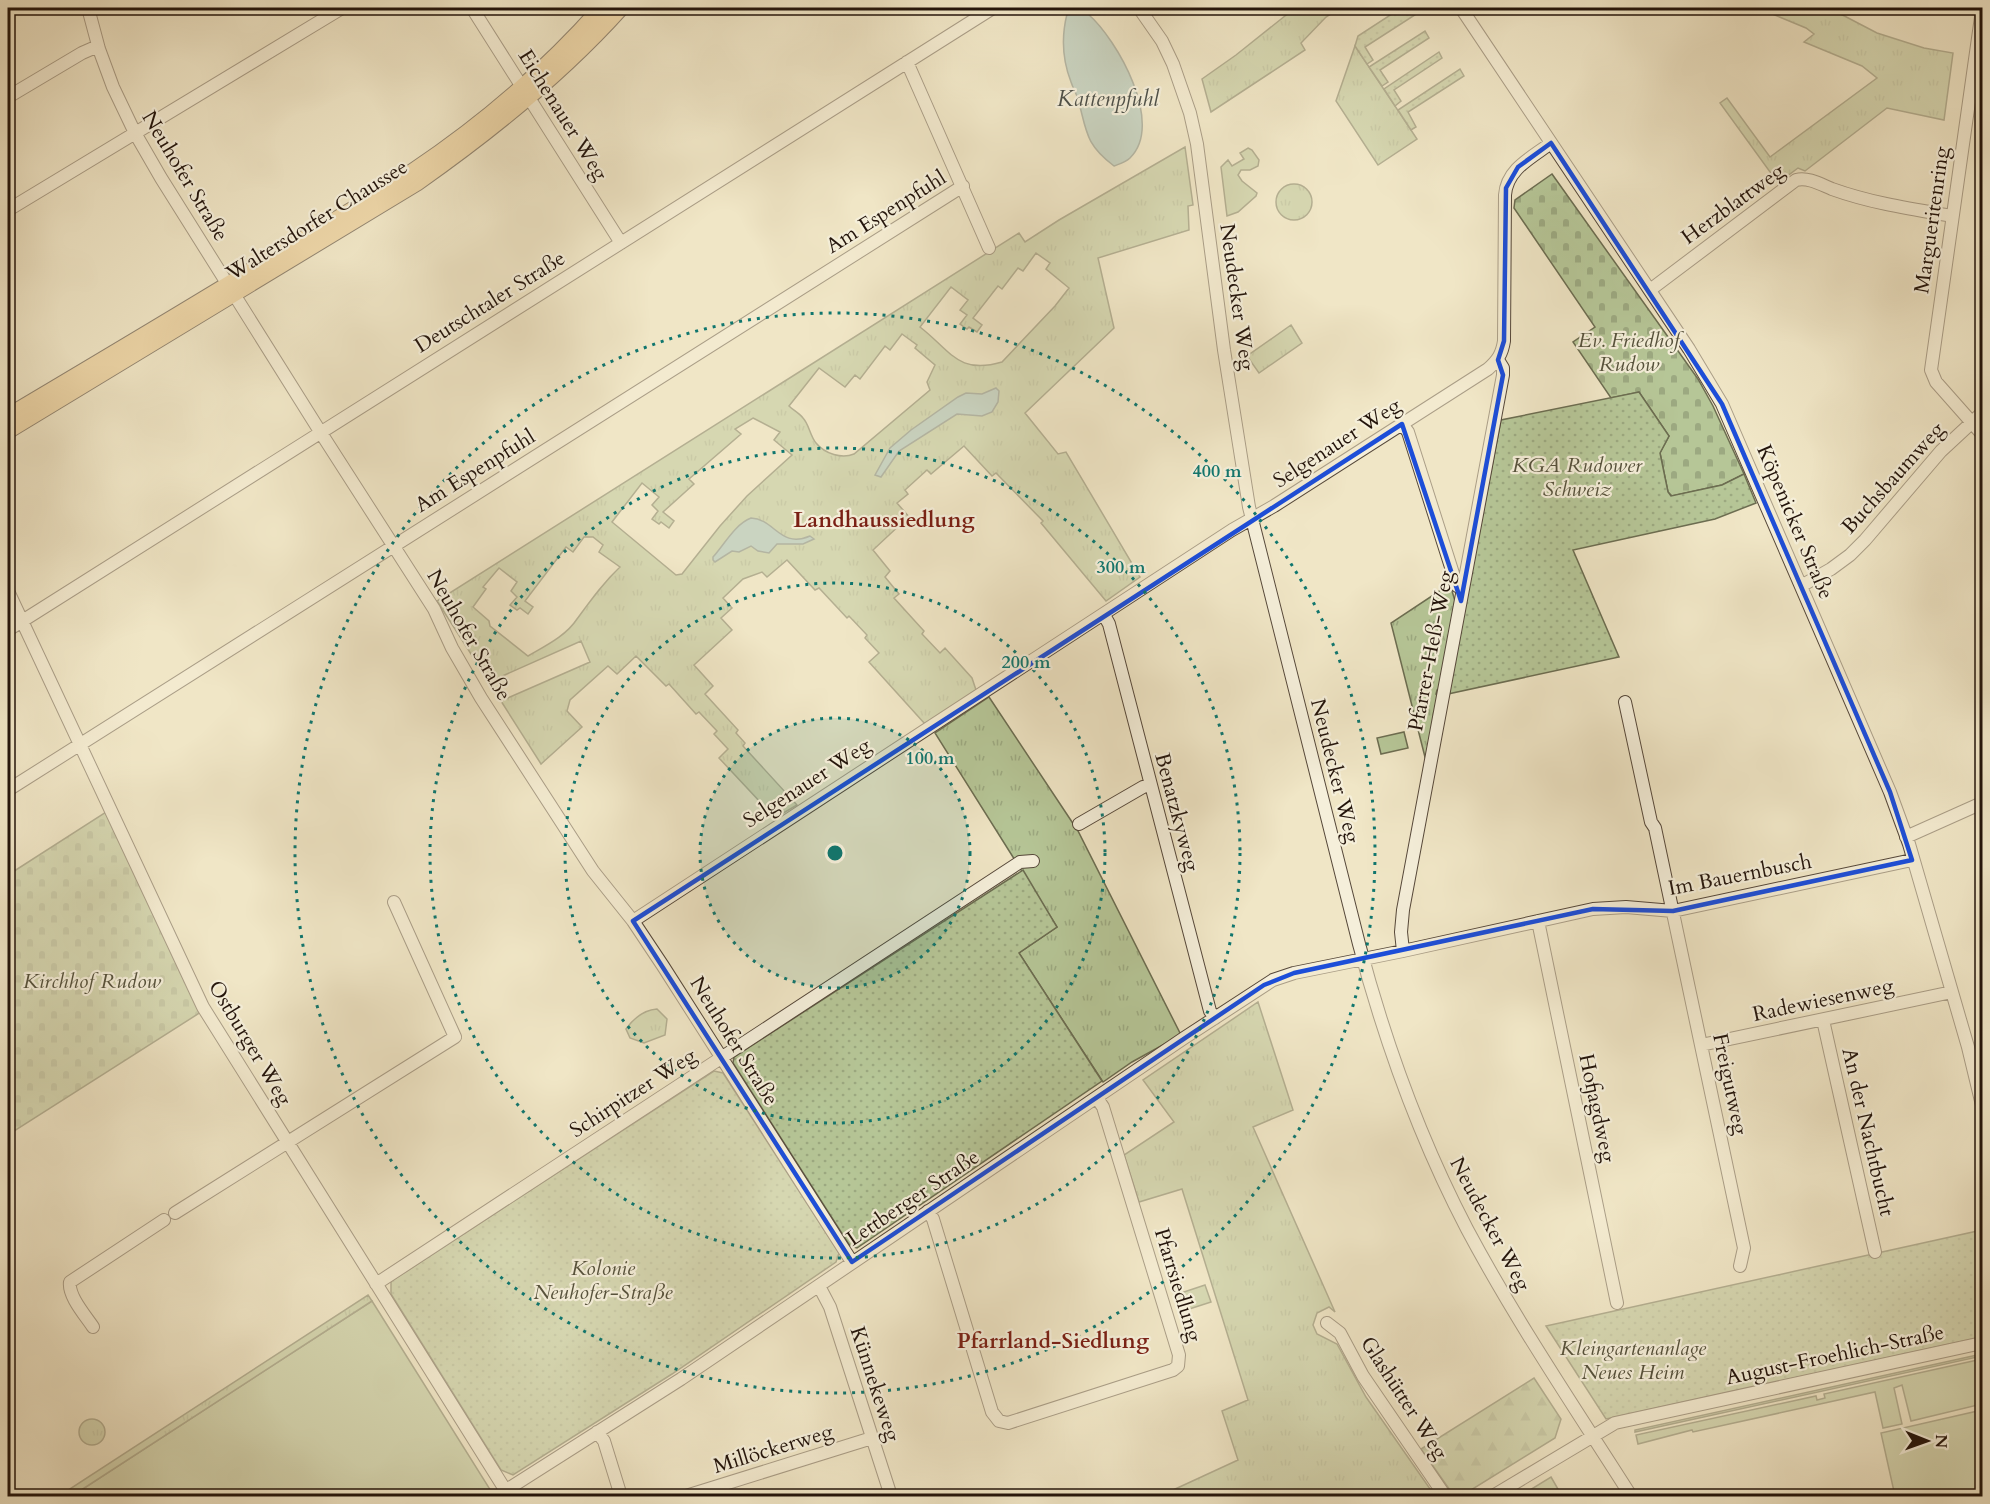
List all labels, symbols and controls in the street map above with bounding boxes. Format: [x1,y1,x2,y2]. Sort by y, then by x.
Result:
street label: Eichenauer Weg [511,44,615,186]
water label: Kattenpfuhl [1057,84,1160,114]
street label: Neuhofer Straße [135,106,235,246]
street label: Margueritenring [1907,144,1957,295]
street label: Waltersdorfer Chaussee [220,152,413,288]
street label: Herzblattweg [1675,157,1791,251]
street label: Am Espenpfuhl [820,163,952,261]
street label: Neudecker Weg [1212,222,1262,372]
street label: Deutschtaler Straße [409,244,571,360]
park label: Ev. Friedhof Rudow [1578,326,1685,379]
street label: Selgenauer Weg [1268,391,1407,495]
street label: Buchsbaumweg [1835,415,1951,540]
street label: Am Espenpfuhl [409,422,541,520]
street label: Köpenicker Straße [1749,440,1841,604]
park label: KGA Rudower Schweiz [1512,451,1643,504]
text: 400 m [1192,459,1242,484]
district label: Landhaussiedlung [793,505,976,535]
text: 300 m [1096,555,1146,580]
street label: Neuhofer Straße [420,564,518,706]
street label: Pfarrer-Heß-Weg [1401,568,1461,734]
text: 200 m [1001,650,1051,675]
street label: Neudecker Weg [1303,696,1367,846]
street label: Selgenauer Weg [738,731,877,835]
text: 100 m [905,746,955,771]
street label: Benatzkyweg [1147,750,1207,875]
centre of rings [825,843,845,863]
street label: Im Bauernbusch [1666,847,1815,903]
park label: Kirchhof Rudow [23,967,162,996]
street label: Neuhofer Straße [683,971,785,1111]
street label: Radewiesenweg [1750,971,1896,1029]
street label: Ostburger Weg [201,975,299,1111]
street label: Freigutweg [1705,1031,1755,1138]
street label: Schirpitzer Weg [564,1041,702,1145]
street label: An der Nachtbucht [1835,1045,1902,1219]
street label: Hofjagdweg [1571,1051,1623,1165]
street label: Lettberger Straße [841,1143,985,1253]
street label: Neudecker Weg [1442,1152,1538,1296]
street label: Pfarrsiedlung [1147,1225,1209,1346]
park label: Kolonie Neuhofer-Straße [533,1254,674,1307]
street label: August-Froehlich-Straße [1723,1318,1947,1392]
street label: Künnekeweg [843,1323,907,1445]
district label: Pfarrland-Siedlung [957,1326,1150,1356]
street label: Glashütter Weg [1353,1331,1455,1466]
park label: Kleingartenanlage Neues Heim [1560,1334,1707,1387]
north arrow [1897,1411,1957,1471]
street label: Millöckerweg [710,1417,837,1481]
text: N [1930,1434,1952,1448]

